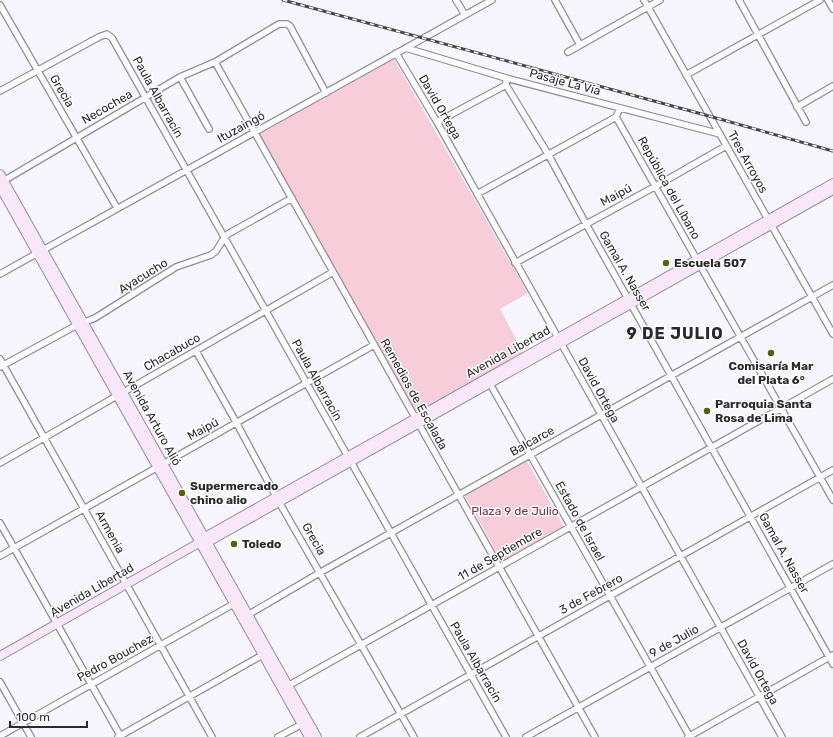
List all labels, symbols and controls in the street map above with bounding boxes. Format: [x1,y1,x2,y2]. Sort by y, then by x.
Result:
street label: Paula Albarracín [130,54,186,140]
street label: Pasaje La Vía [528,66,602,98]
street label: Grecia [47,72,77,110]
street label: David Ortega [416,72,464,142]
street label: Necochea [79,87,135,127]
street label: Ituzaingó [215,108,267,146]
street label: Tres Arroyos [725,128,771,196]
street label: República del Líbano [635,134,703,242]
street label: Maipú [598,181,634,209]
street label: Gamal A. Nasser [596,228,654,314]
street label: Ayacucho [116,255,170,297]
place label: Escuela 507 [674,256,746,270]
marker: Escuela 507 [661,258,671,268]
street label: Avenida Libertad [463,323,553,381]
district label: 9 DE JULIO [626,324,724,343]
street label: Chacabuco [141,330,203,374]
street label: Remedios de Escalada [378,336,450,452]
street label: Paula Albarracín [289,337,345,423]
marker: Comisaría Mar del Plata 6° [766,348,776,358]
street label: David Ortega [575,355,623,425]
place label: Comisaría Mar del Plata 6° [729,359,814,387]
street label: Avenida Arturo Alió [120,368,184,468]
place label: Parroquia Santa Rosa de Lima [715,397,812,425]
marker: Parroquia Santa Rosa de Lima [702,406,712,416]
street label: Maipú [185,415,221,443]
street label: Balcarce [507,423,557,459]
place label: Supermercado chino alio [190,479,278,507]
street label: Estado de Israel [552,479,608,563]
marker: Supermercado chino alio [177,488,187,498]
park label: Plaza 9 de Julio [471,504,559,518]
street label: Armenia [93,508,127,556]
street label: Gamal A. Nasser [756,510,812,596]
street label: Grecia [299,520,329,558]
street label: 11 de Septiembre [456,524,545,584]
place label: Toledo [242,537,281,551]
marker: Toledo [229,539,239,549]
street label: Avenida Libertad [48,560,136,620]
street label: 3 de Febrero [557,571,625,617]
street label: Paula Albarracín [447,619,505,705]
street label: 9 de Julio [647,622,701,660]
street label: Pedro Bouchez [75,631,155,685]
street label: David Ortega [734,637,782,707]
scale bar [10,703,87,729]
text: 100 m [16,710,50,724]

